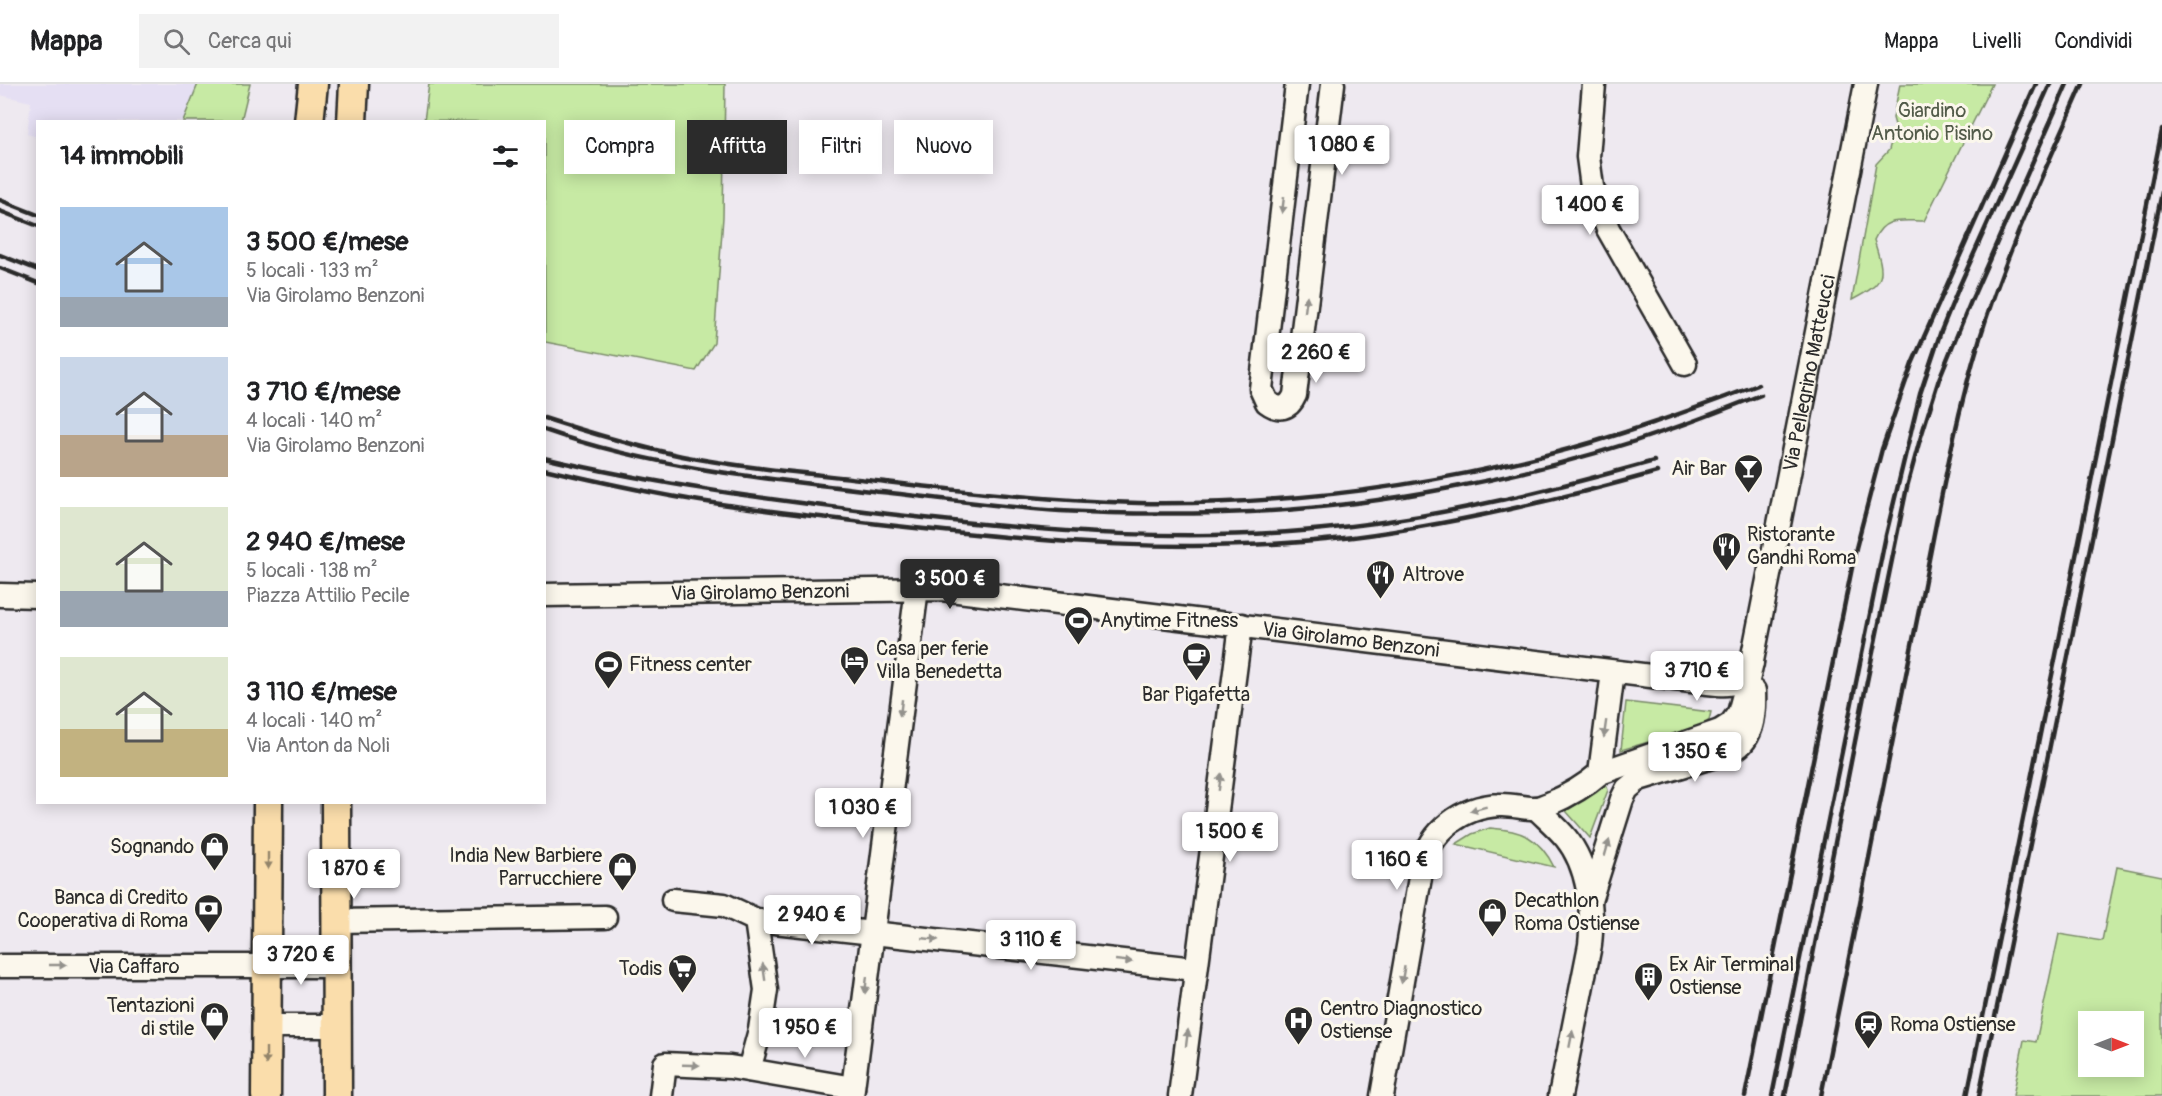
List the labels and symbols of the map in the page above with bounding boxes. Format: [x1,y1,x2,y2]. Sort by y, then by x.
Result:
park label: Giardino Antonio Pisino [1871,98,1993,146]
pin: 1 080 € [1287,125,1397,176]
pin: 1 400 € [1535,185,1645,236]
one-way arrow [1278,195,1288,214]
street label: Via Pellegrino Matteucci [1778,273,1841,474]
one-way arrow [1301,294,1310,313]
pin: 2 260 € [1261,333,1371,384]
bar icon: Air Bar [1732,452,1764,494]
place label: Air Bar [1671,456,1727,481]
place label: Ristorante Gandhi Roma [1747,522,1856,570]
restaurant icon: Ristorante Gandhi Roma [1710,530,1742,572]
restaurant icon: Altrove [1365,558,1397,600]
pin: 3 500 € [895,559,1005,610]
place label: Altrove [1402,562,1464,587]
street label: Via Girolamo Benzoni [671,578,849,606]
sports icon: Anytime Fitness [1063,604,1095,646]
place label: Anytime Fitness [1100,608,1238,633]
street label: Via Girolamo Benzoni [1261,616,1441,663]
place label: Casa per ferie Villa Benedetta [876,636,1002,684]
cafe icon: Bar Pigafetta [1180,640,1212,682]
hotel icon: Casa per ferie Villa Benedetta [839,644,871,686]
sports icon: Fitness center [592,648,624,690]
pin: 3 710 € [1642,651,1752,702]
place label: Fitness center [629,652,752,677]
place label: Bar Pigafetta [1142,682,1250,707]
one-way arrow [896,699,905,718]
one-way arrow [1600,720,1609,739]
pin: 1 350 € [1640,732,1750,783]
one-way arrow [1215,773,1225,792]
pin: 1 030 € [808,788,918,839]
one-way arrow [1469,805,1487,814]
pin: 1 500 € [1175,812,1285,863]
shop icon: Sognando [199,830,231,872]
place label: Sognando [110,834,194,859]
one-way arrow [1603,839,1612,857]
pin: 1 160 € [1342,840,1452,891]
place label: India New Barbiere Parrucchiere [449,843,602,891]
pin: 1 870 € [299,849,409,900]
shop icon: India New Barbiere Parrucchiere [607,850,639,892]
one-way arrow [263,851,273,870]
place label: Banca di Credito Cooperativa di Roma [18,885,188,933]
place label: Decathlon Roma Ostiense [1514,888,1640,936]
bank icon: Banca di Credito Cooperativa di Roma [193,892,225,934]
pin: 2 940 € [757,895,867,946]
shop icon: Decathlon Roma Ostiense [1477,896,1509,938]
pin: 3 110 € [976,920,1086,971]
one-way arrow [920,934,939,944]
pin: 3 720 € [246,935,356,986]
supermarket icon: Todis [667,952,699,994]
place label: Ex Air Terminal Ostiense [1669,952,1794,1000]
street label: Via Caffaro [89,954,180,979]
place label: Todis [619,956,662,981]
one-way arrow [1114,956,1133,966]
one-way arrow [49,960,68,970]
building icon: Ex Air Terminal Ostiense [1632,960,1664,1002]
one-way arrow [759,962,768,981]
one-way arrow [1398,965,1407,984]
one-way arrow [861,976,871,995]
place label: Tentazioni di stile [107,993,194,1041]
place label: Centro Diagnostico Ostiense [1320,996,1482,1044]
shop icon: Tentazioni di stile [199,1000,231,1042]
hospital icon: Centro Diagnostico Ostiense [1283,1004,1315,1046]
pin: 1 950 € [750,1008,860,1059]
station icon: Roma Ostiense [1853,1008,1885,1050]
north arrow [2078,1011,2144,1077]
place label: Roma Ostiense [1890,1012,2016,1037]
one-way arrow [1182,1028,1191,1047]
one-way arrow [1567,1029,1576,1048]
one-way arrow [261,1046,271,1065]
one-way arrow [682,1061,701,1070]

